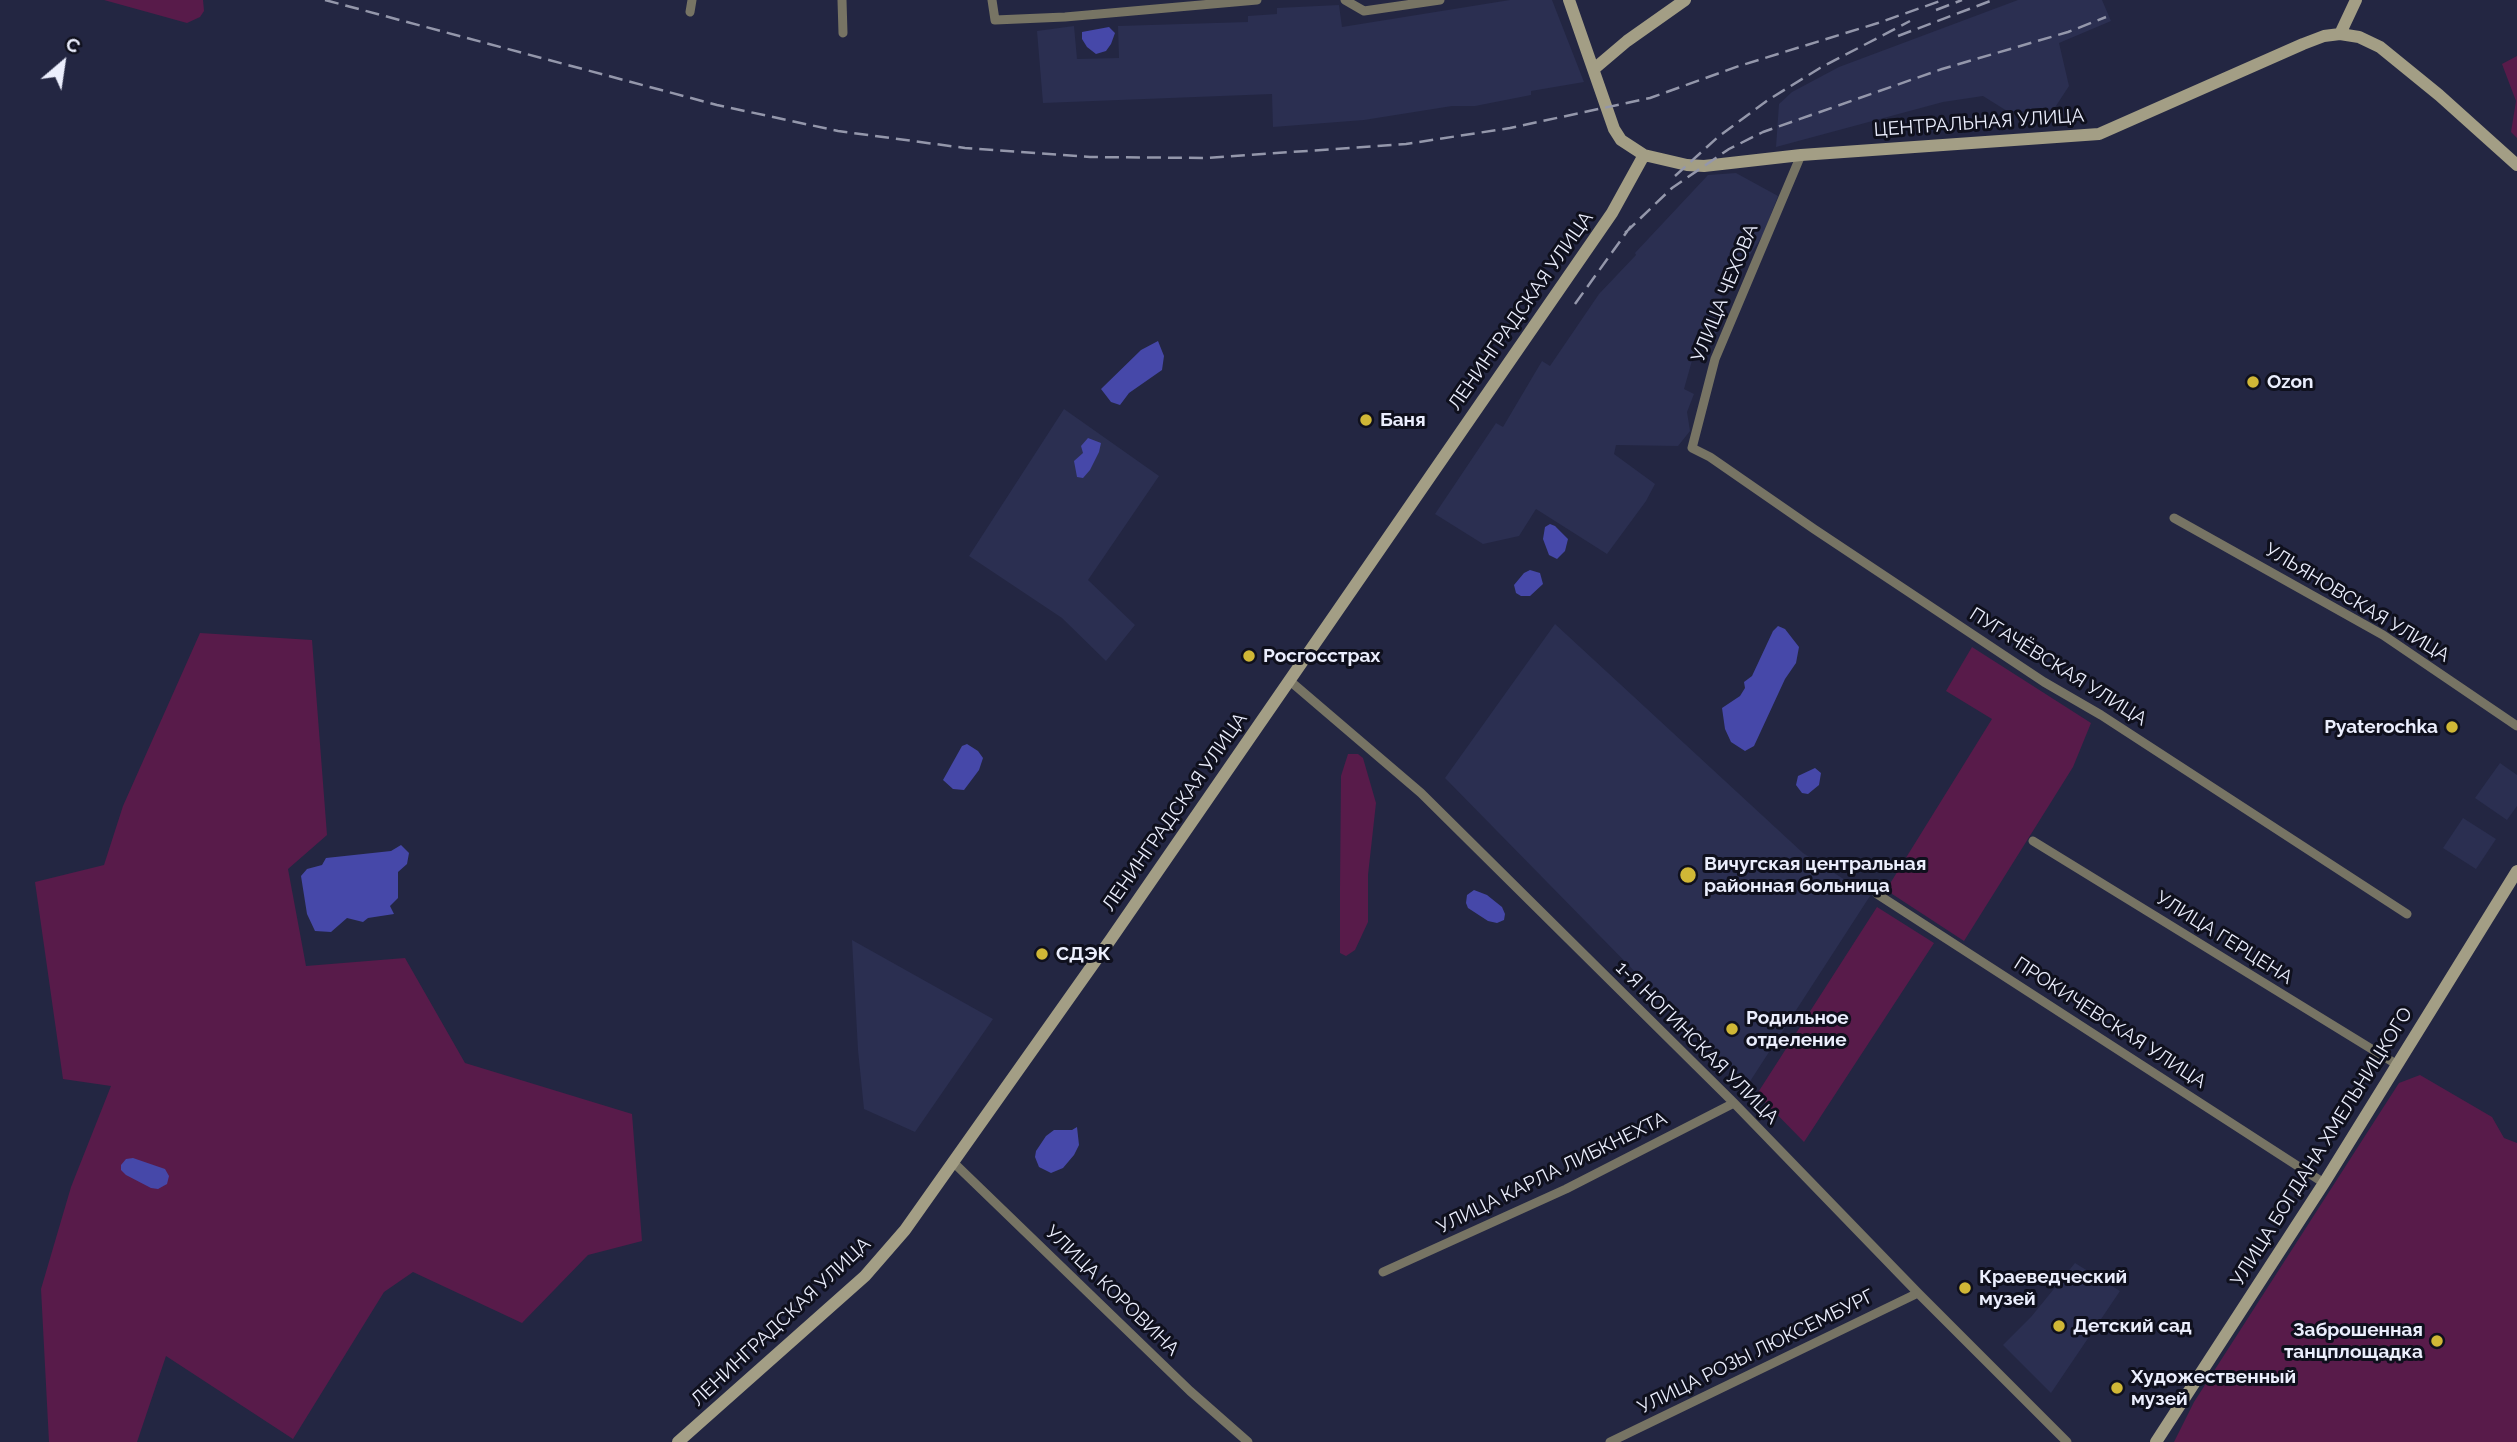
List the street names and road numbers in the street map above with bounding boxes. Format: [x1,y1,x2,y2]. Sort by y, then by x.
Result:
street label: ЦЕНТРАЛЬНАЯ УЛИЦА [1873,104,2085,142]
street label: ЛЕНИНГРАДСКАЯ УЛИЦА [1444,207,1598,415]
street label: УЛИЦА ЧЕХОВА [1687,221,1763,365]
street label: УЛЬЯНОВСКАЯ УЛИЦА [2260,539,2454,667]
street label: ПУГАЧЁВСКАЯ УЛИЦА [1965,603,2151,731]
street label: ЛЕНИНГРАДСКАЯ УЛИЦА [1098,708,1252,916]
street label: УЛИЦА ГЕРЦЕНА [2151,887,2297,989]
street label: ПРОКИЧЕВСКАЯ УЛИЦА [2010,952,2210,1094]
street label: 1-Я НОГИНСКАЯ УЛИЦА [1611,957,1783,1129]
street label: УЛИЦА БОГДАНА ХМЕЛЬНИЦКОГО [2226,1003,2418,1291]
street label: УЛИЦА КАРЛА ЛИБКНЕХТА [1433,1107,1671,1239]
street label: УЛИЦА КОРОВИНА [1040,1221,1184,1361]
street label: ЛЕНИНГРАДСКАЯ УЛИЦА [686,1233,876,1411]
street label: УЛИЦА РОЗЫ ЛЮКСЕМБУРГ [1634,1285,1878,1419]

